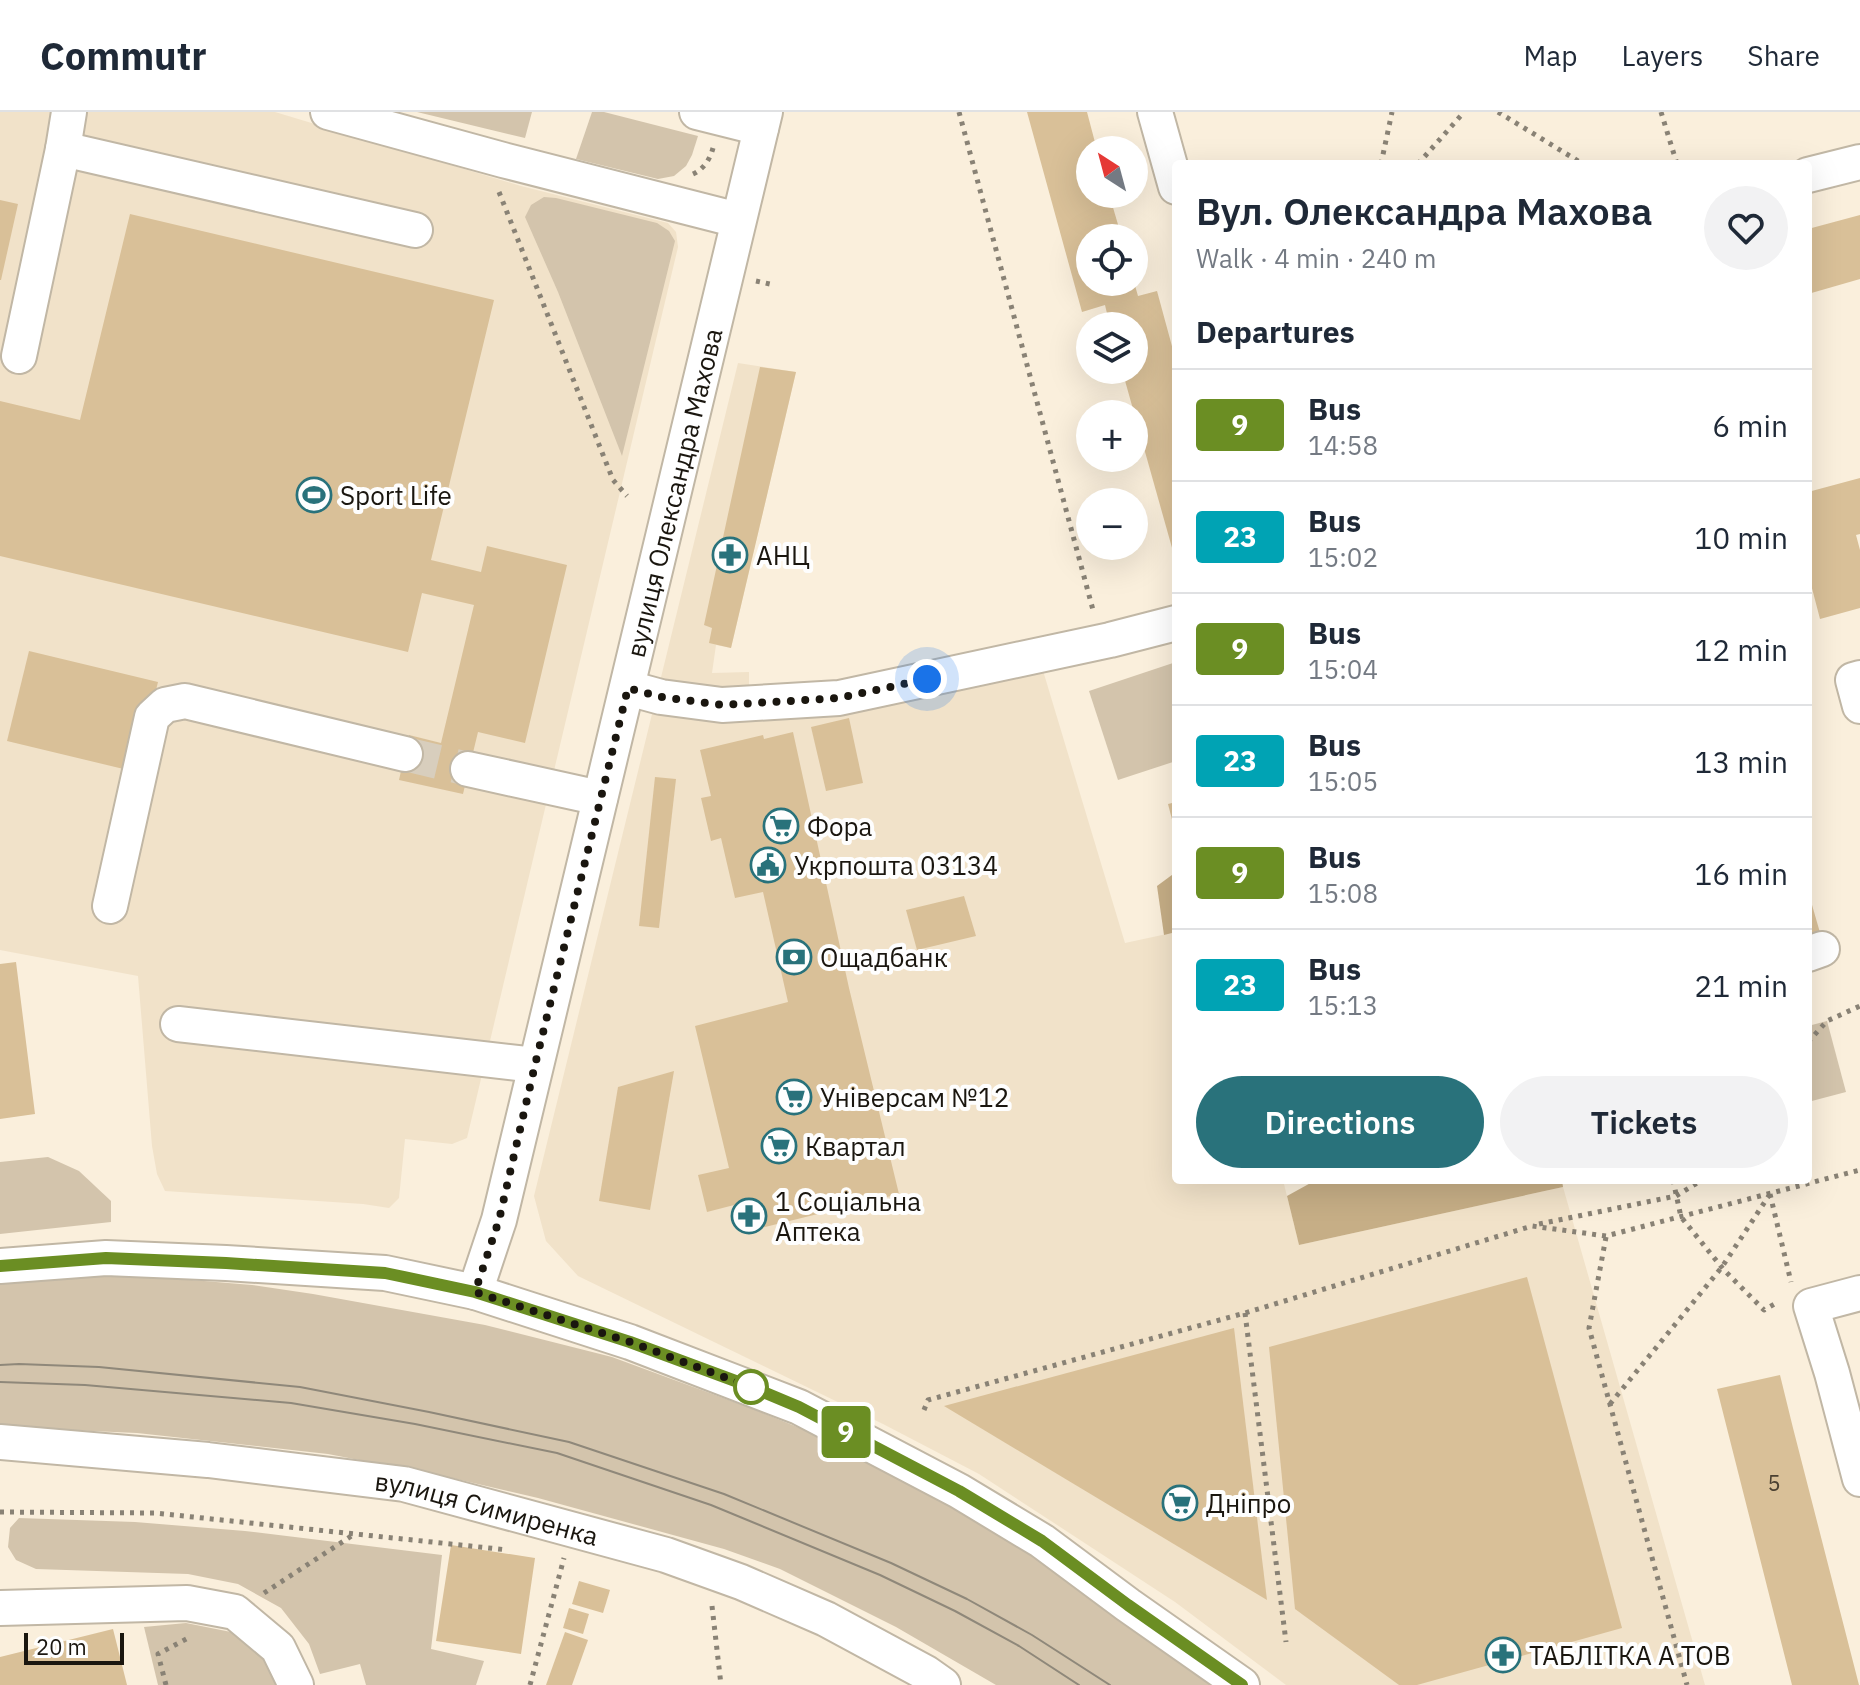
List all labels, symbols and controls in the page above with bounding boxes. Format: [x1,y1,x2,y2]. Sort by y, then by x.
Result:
text: Commutr [40,31,207,80]
text: Map [1523,37,1577,74]
text: Layers [1621,37,1703,74]
text: Share [1747,37,1820,74]
north arrow [1076,136,1148,208]
map controls [1076,136,1148,560]
text: Вул. Олександра Махова [1196,186,1653,235]
button: heart [1704,186,1788,270]
button: locate [1076,224,1148,296]
text: Walk · 4 min · 240 m [1196,241,1436,275]
button: layers [1076,312,1148,384]
text: Departures [1196,312,1355,351]
street label: вулиця Олександра Махова [618,324,730,661]
text: Bus [1308,389,1361,428]
button: + [1076,400,1148,472]
text: 9 [1232,406,1248,443]
text: 6 min [1712,406,1788,445]
text: 14:58 [1308,428,1378,462]
sports icon: Sport Life [295,476,333,514]
place label: Sport Life [340,478,452,512]
button: − [1076,488,1148,560]
text: Bus [1308,501,1361,540]
text: 23 [1223,518,1257,555]
text: 10 min [1694,518,1788,557]
pharmacy icon: АНЦ [711,536,749,574]
place label: АНЦ [756,538,810,572]
text: 15:02 [1308,540,1378,574]
text: Bus [1308,613,1361,652]
text: 9 [1232,630,1248,667]
text: 12 min [1694,630,1788,669]
text: 15:04 [1308,652,1378,686]
your location [907,659,947,699]
text: Bus [1308,725,1361,764]
text: 23 [1223,742,1257,779]
text: 13 min [1694,742,1788,781]
text: 15:05 [1308,764,1378,798]
supermarket icon: Фора [762,807,800,845]
place label: Фора [807,809,873,843]
text: Bus [1308,837,1361,876]
public building icon: Укрпошта 03134 [749,846,787,884]
place label: Укрпошта 03134 [794,848,998,882]
text: 9 [1232,854,1248,891]
text: 16 min [1694,854,1788,893]
text: 15:08 [1308,876,1378,910]
bank icon: Ощадбанк [775,938,813,976]
place label: Ощадбанк [820,940,948,974]
text: Bus [1308,949,1361,988]
text: 23 [1223,966,1257,1003]
text: 21 min [1694,966,1788,1005]
text: 15:13 [1308,988,1378,1022]
button: Directions [1196,1076,1484,1168]
button: Tickets [1500,1076,1788,1168]
supermarket icon: Універсам №12 [775,1078,813,1116]
place label: Універсам №12 [820,1080,1009,1114]
supermarket icon: Квартал [760,1127,798,1165]
place label: Квартал [805,1129,906,1163]
place label: 1 Соціальна Аптека [775,1184,921,1248]
pharmacy icon: 1 Соціальна Аптека [730,1197,768,1235]
unlabelled marker [734,1370,768,1404]
line badge: 9 [820,1406,872,1458]
text: 9 [838,1413,854,1450]
street label: вулиця Симиренка [373,1464,602,1553]
house number: 5 [1767,1468,1781,1497]
supermarket icon: Дніпро [1161,1484,1199,1522]
place label: Дніпро [1206,1486,1291,1520]
scale bar [24,1629,124,1665]
text: 20 m [36,1632,87,1661]
pharmacy icon: ТАБЛІТКА А ТОВ [1484,1636,1522,1674]
place label: ТАБЛІТКА А ТОВ [1529,1638,1731,1672]

